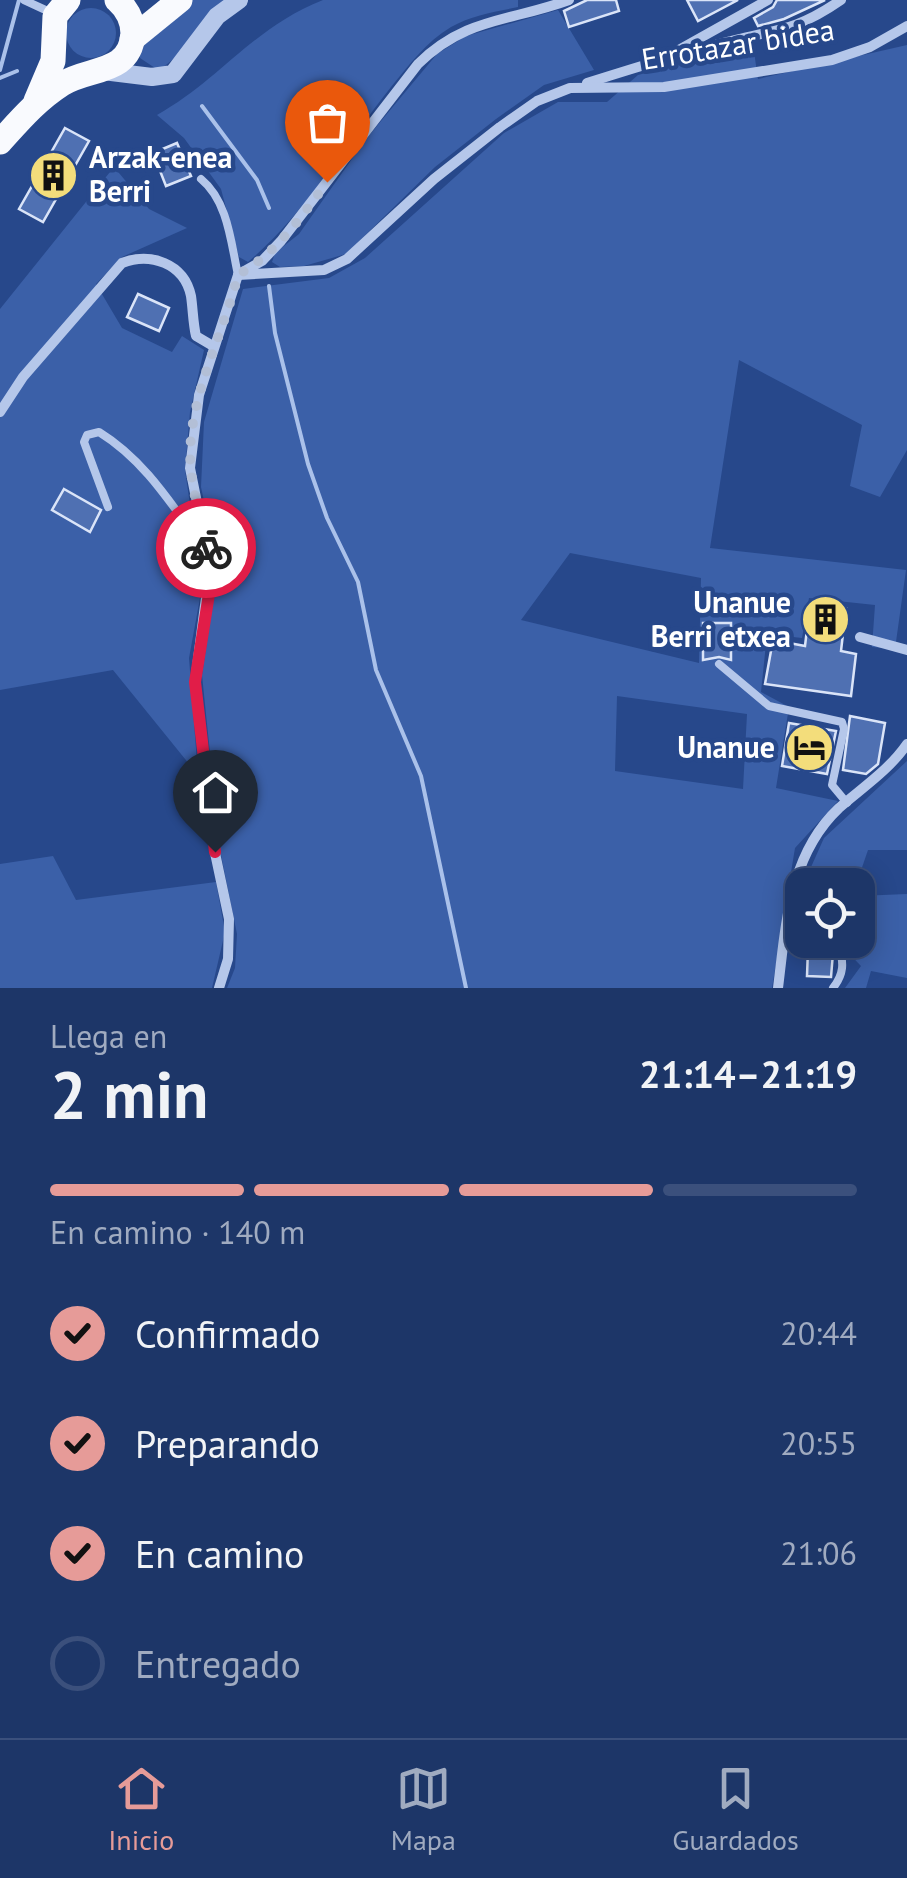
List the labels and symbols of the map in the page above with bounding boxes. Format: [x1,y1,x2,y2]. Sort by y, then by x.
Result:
street label: Errotazar bidea [639,9,837,78]
pin [285,80,370,183]
place label: Arzak-enea Berri [89,137,232,210]
building icon: Arzak-enea Berri [28,149,80,201]
courier [156,498,256,598]
place label: Unanue Berri etxea [651,582,791,655]
building icon: Unanue Berri etxea [800,594,852,646]
hotel icon: Unanue [784,722,836,774]
place label: Unanue [677,727,775,766]
pin [173,750,258,853]

